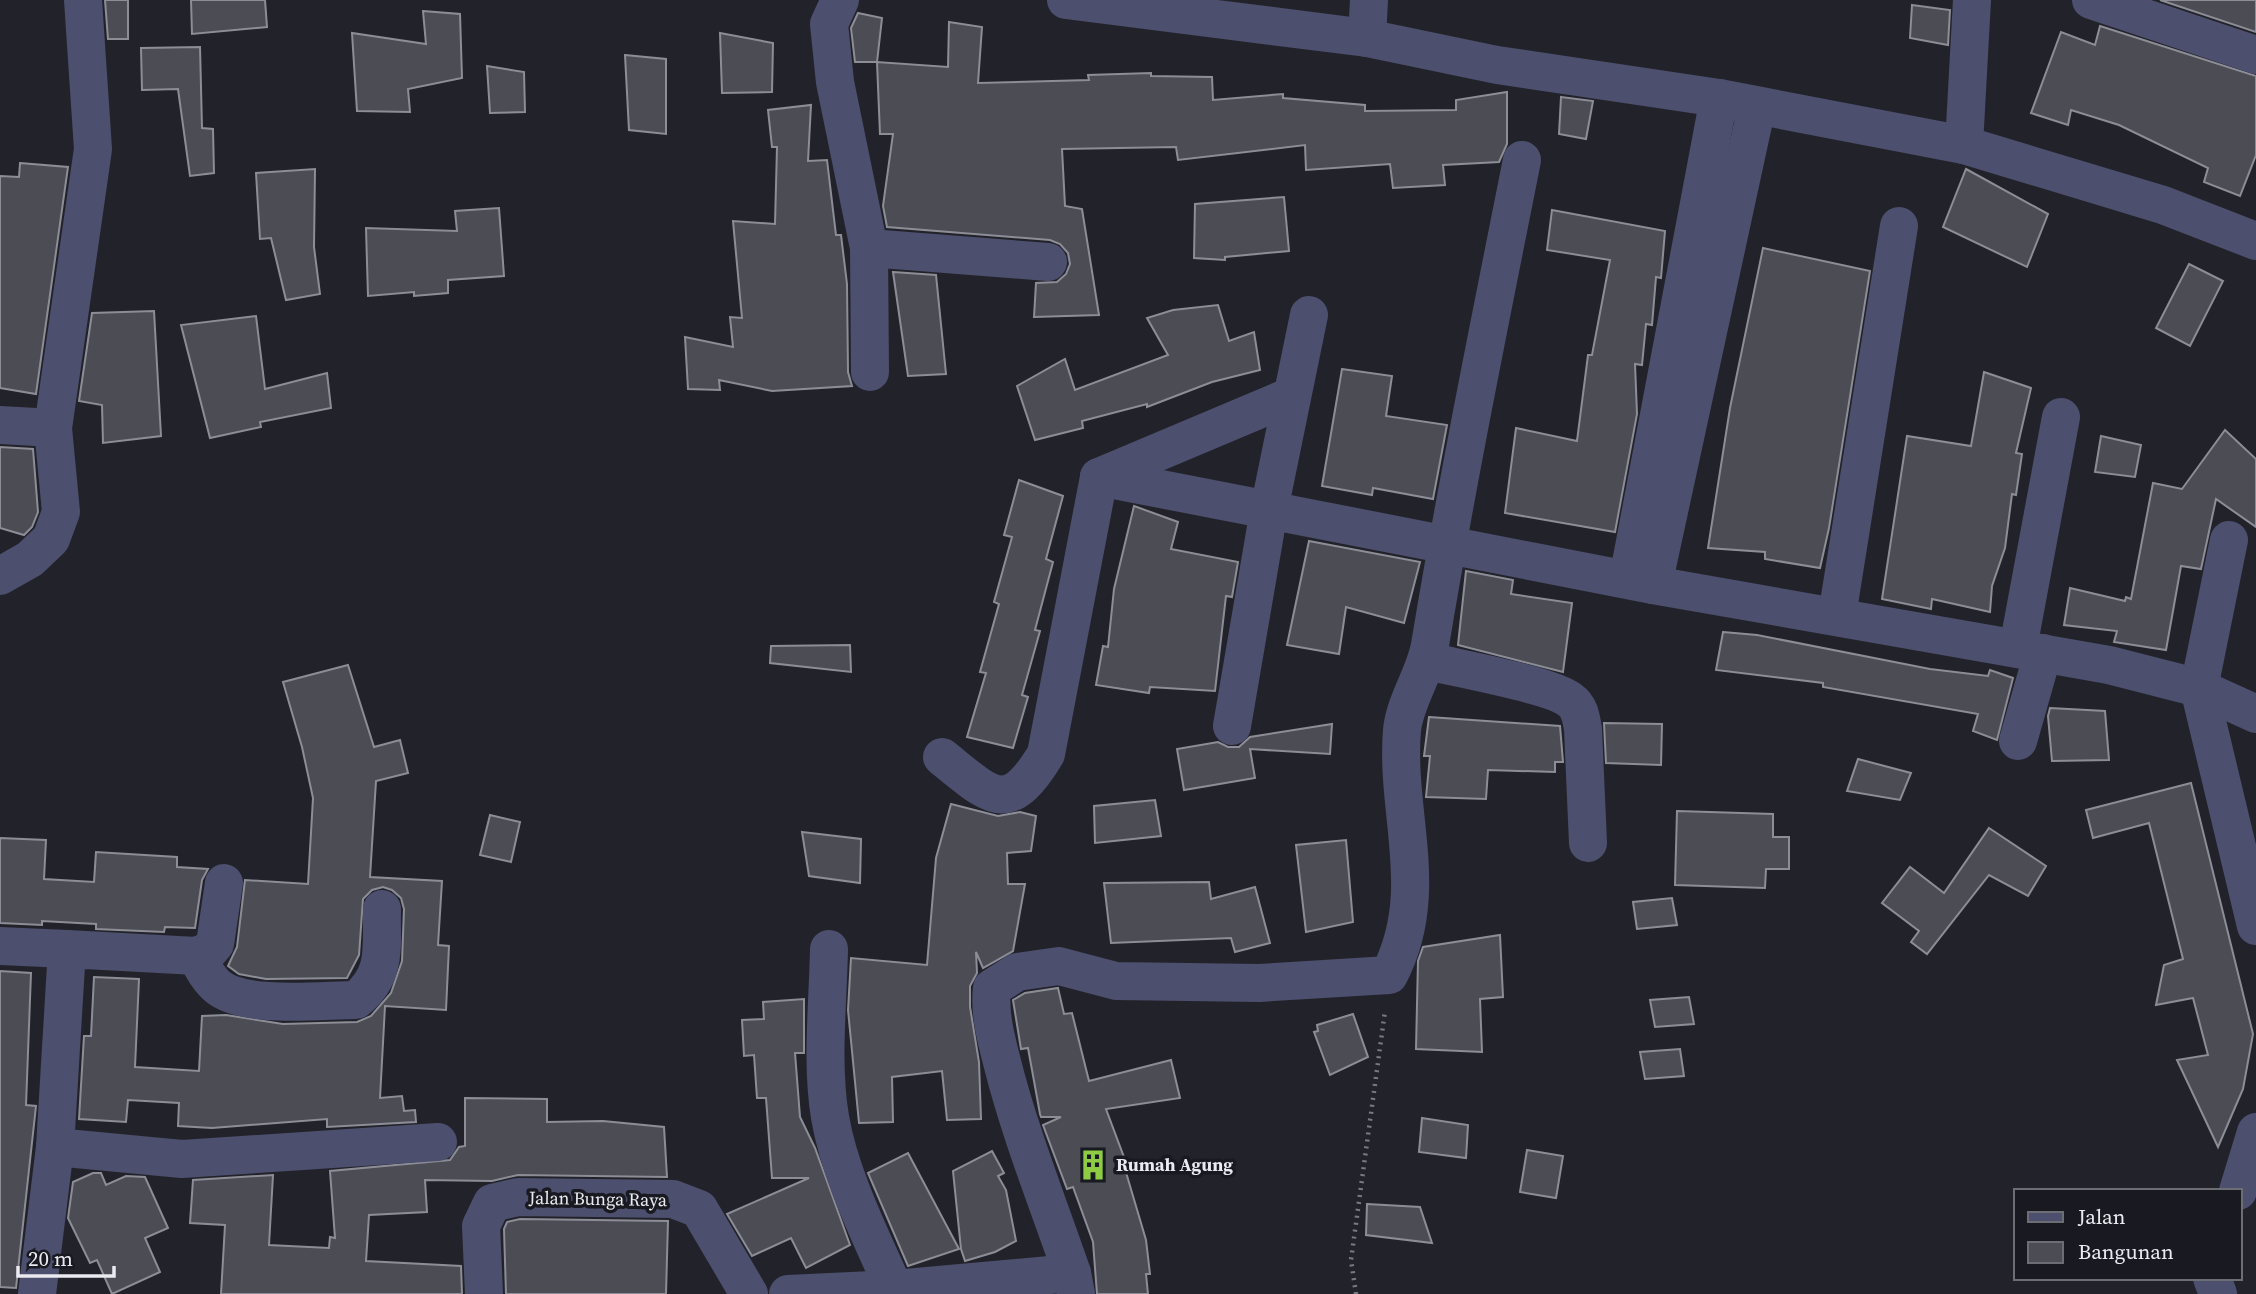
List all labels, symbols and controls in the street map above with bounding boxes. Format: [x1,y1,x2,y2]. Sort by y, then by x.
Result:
building icon: Rumah Agung [1076,1148,1110,1182]
place label: Rumah Agung [1116,1152,1233,1177]
street label: Jalan Bunga Raya [528,1185,668,1212]
legend [2014,1189,2242,1280]
text: Jalan [2077,1202,2126,1231]
scale bar [18,1234,114,1278]
text: Bangunan [2078,1237,2174,1266]
text: 20 m [28,1244,73,1273]

